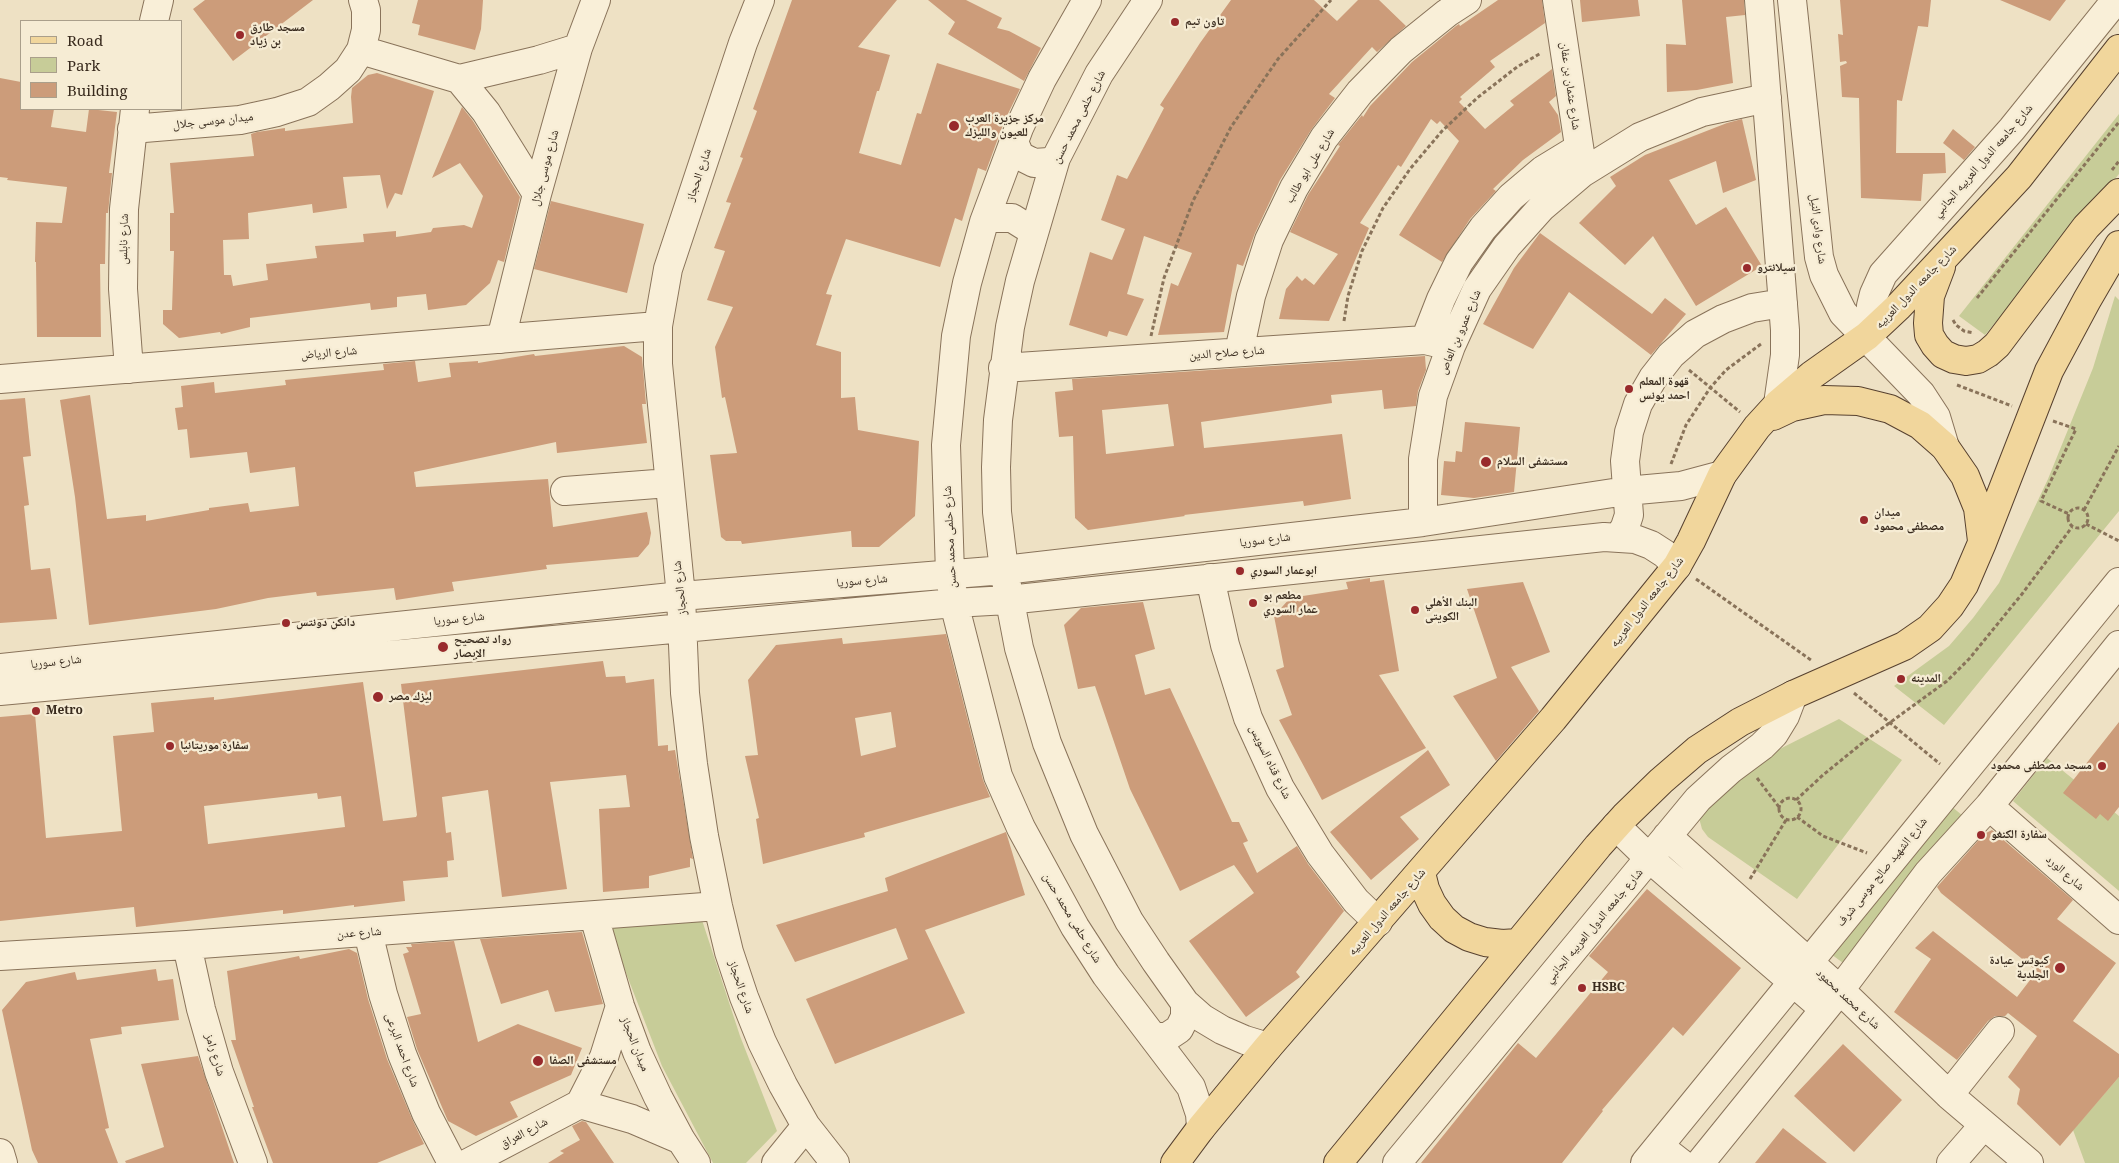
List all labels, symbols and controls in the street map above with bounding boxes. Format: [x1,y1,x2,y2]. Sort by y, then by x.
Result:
place label: تاون تيم [1185,15,1224,29]
marker: تاون تيم [1169,16,1181,28]
legend [20,20,182,110]
place label: مسجد طارق بن زياد [250,21,305,49]
marker: مسجد طارق بن زياد [234,29,246,41]
text: Road [67,30,103,50]
street label: شارع عثمان بن عفان [1557,41,1583,131]
text: Park [67,55,100,75]
street label: شارع حلمى محمد حسن [1049,68,1109,166]
text: Building [67,80,128,100]
street label: شارع جامعه الدول العربيه الجانبي [1930,101,2036,221]
street label: ميدان موسى جلال [172,110,254,132]
place label: مركز جزيرة العرب للعيون والليزك [965,112,1044,140]
marker: مركز جزيرة العرب للعيون والليزك [947,119,961,133]
street label: شارع على ابو طالب [1282,126,1338,206]
street label: شارع موسى جلال [528,128,562,208]
street label: شارع الحجاز [683,147,715,203]
street label: شارع وادى النيل [1807,193,1829,265]
street label: شارع نابلس [116,214,132,264]
street label: شارع جامعه الدول العربيه [1872,242,1960,332]
place label: سيلانترو [1757,261,1796,275]
marker: سيلانترو [1741,262,1753,274]
street label: شارع عمرو بن العاص [1436,288,1484,376]
street label: شارع الرياض [300,343,358,363]
street label: شارع صلاح الدين [1189,343,1265,363]
place label: قهوة المعلم احمد يونس [1639,375,1690,403]
marker: قهوة المعلم احمد يونس [1623,383,1635,395]
marker: مستشفى السلام [1479,455,1493,469]
place label: مستشفى السلام [1497,455,1568,469]
street label: شارع حلمى محمد حسن [940,485,960,589]
place label: ميدان مصطفى محمود [1874,506,1944,534]
marker: ميدان مصطفى محمود [1858,514,1870,526]
street label: شارع سوريا [1239,530,1291,550]
street label: شارع جامعه الدول العربيه [1607,554,1687,650]
street label: شارع الحجاز [670,560,690,616]
place label: ابوعمار السوري [1250,564,1317,578]
marker: ابوعمار السوري [1234,565,1246,577]
street label: شارع سوريا [836,572,888,590]
place label: مطعم بو عمار السوري [1263,589,1318,617]
place label: البنك الأهلي الكويتى [1425,596,1477,624]
marker: مطعم بو عمار السوري [1247,597,1259,609]
marker: البنك الأهلي الكويتى [1409,604,1421,616]
street label: شارع سوريا [433,609,485,629]
place label: دانكن دونتس [296,616,355,630]
marker: دانكن دونتس [280,617,292,629]
place label: رواد تصحيح الإبصار [454,633,511,661]
marker: رواد تصحيح الإبصار [436,640,450,654]
street label: شارع سوريا [30,652,82,672]
place label: المدينه [1911,672,1941,686]
marker: المدينه [1895,673,1907,685]
marker: ليزك مصر [371,690,385,704]
place label: ليزك مصر [389,690,432,704]
place label: Metro [46,704,83,718]
marker: Metro [30,705,42,717]
street label: شارع قناه السويس [1246,723,1294,801]
place label: سفارة موريتانيا [180,739,249,753]
marker: سفارة موريتانيا [164,740,176,752]
place label: مسجد مصطفى محمود [1991,759,2092,773]
marker: مسجد مصطفى محمود [2096,760,2108,772]
street label: شارع الشهيد صالح موسى شرف [1833,814,1931,930]
place label: سفارة الكنغو [1991,828,2047,842]
marker: سفارة الكنغو [1975,829,1987,841]
street label: شارع الورد [2043,852,2087,894]
street label: شارع جامعه الدول العربيه [1345,865,1429,959]
street label: شارع جامعه الدول العربيه الجانبي [1542,866,1646,986]
street label: شارع حلمى محمد حسن [1039,870,1105,966]
street label: شارع عدن [336,924,382,942]
place label: كيوتس عيادة الجلدية [1990,954,2049,982]
street label: شارع الحجاز [725,959,757,1015]
marker: كيوتس عيادة الجلدية [2053,961,2067,975]
street label: شارع محمد محمود [1813,966,1883,1032]
place label: HSBC [1592,981,1625,995]
marker: HSBC [1576,982,1588,994]
street label: شارع احمد البرعى [382,1011,422,1089]
street label: ميدان الحجاز [618,1015,652,1073]
street label: شارع رامز [202,1032,228,1078]
marker: مستشفى الصفا [531,1054,545,1068]
place label: مستشفى الصفا [549,1054,617,1068]
street label: شارع العراق [498,1114,550,1152]

